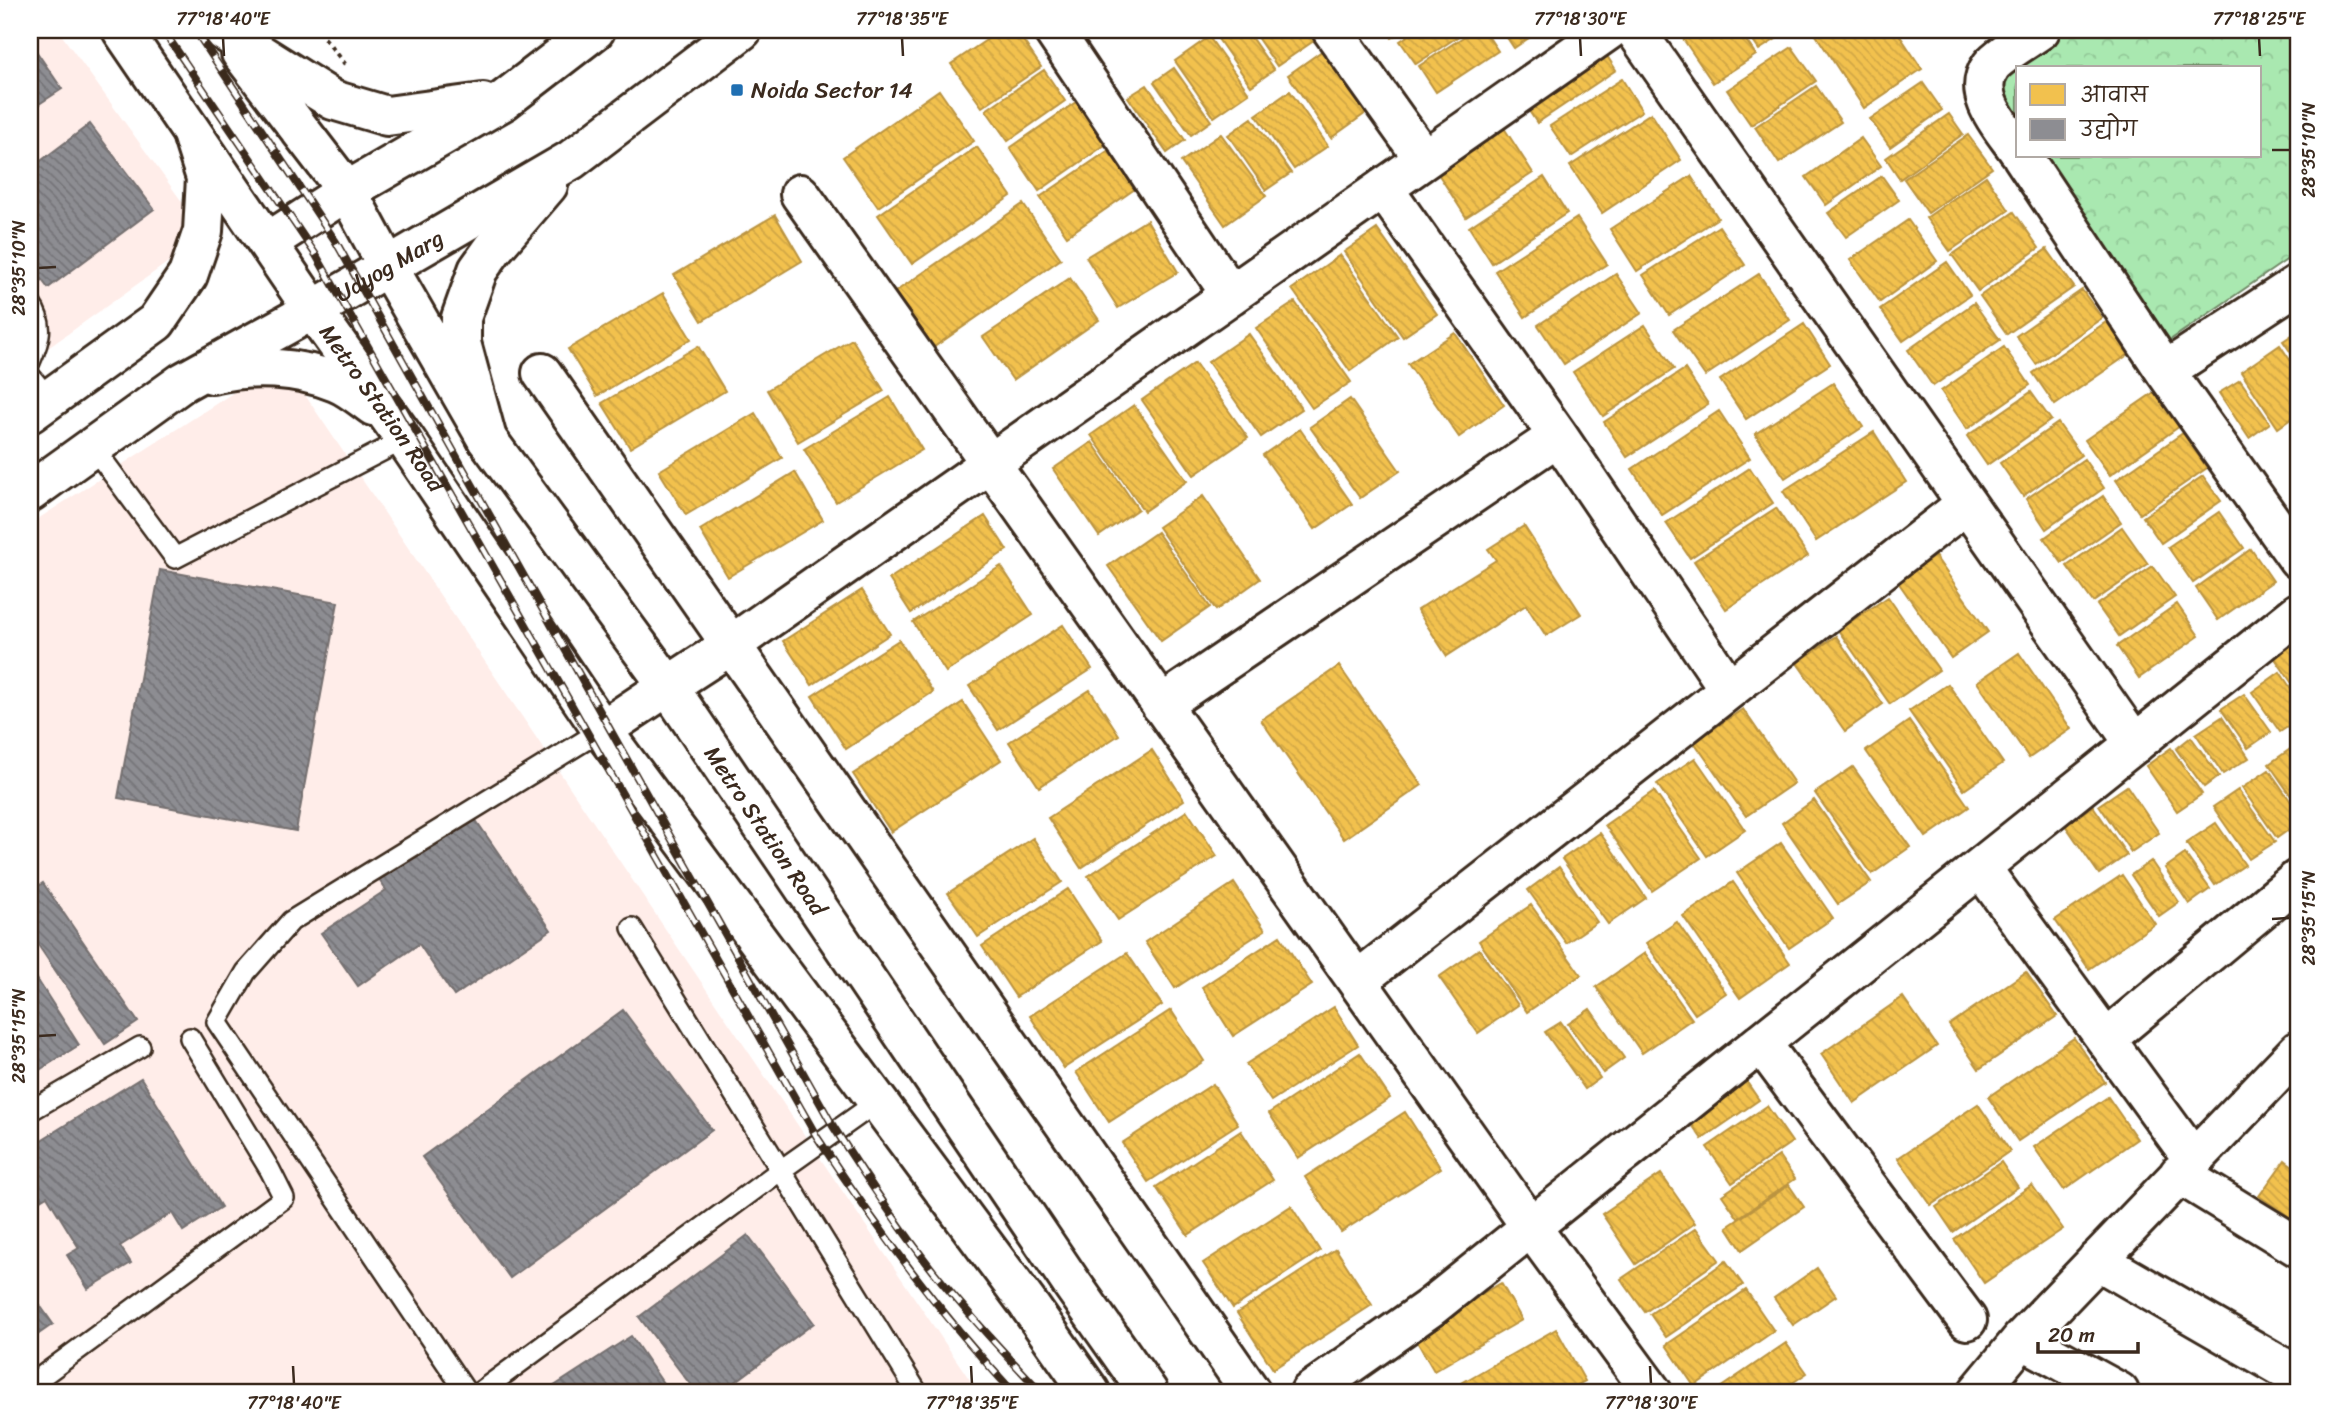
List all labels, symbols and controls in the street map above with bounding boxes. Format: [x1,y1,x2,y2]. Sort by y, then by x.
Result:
text: 77°18'40"E [176,3,271,35]
text: 77°18'35"E [856,3,949,35]
text: 77°18'30"E [1534,3,1627,35]
text: 77°18'25"E [2213,3,2306,35]
legend [2016,66,2262,158]
place label: Noida Sector 14 [751,70,913,111]
text: आवास [2080,76,2149,114]
marker: Noida Sector 14 [729,82,745,98]
text: 28°35'10"N [2293,102,2325,198]
text: उद्योग [2079,110,2138,148]
street label: Udyog Marg [327,218,452,314]
text: 28°35'10"N [3,220,35,316]
street label: Metro Station Road [308,315,457,503]
street label: Metro Station Road [693,737,839,926]
text: 28°35'15"N [2293,870,2325,966]
text: 28°35'15"N [3,988,35,1084]
scale bar [2038,1310,2137,1354]
text: 20 m [2048,1316,2095,1354]
text: 77°18'40"E [247,1387,342,1419]
text: 77°18'35"E [926,1387,1019,1419]
text: 77°18'30"E [1605,1387,1698,1419]

